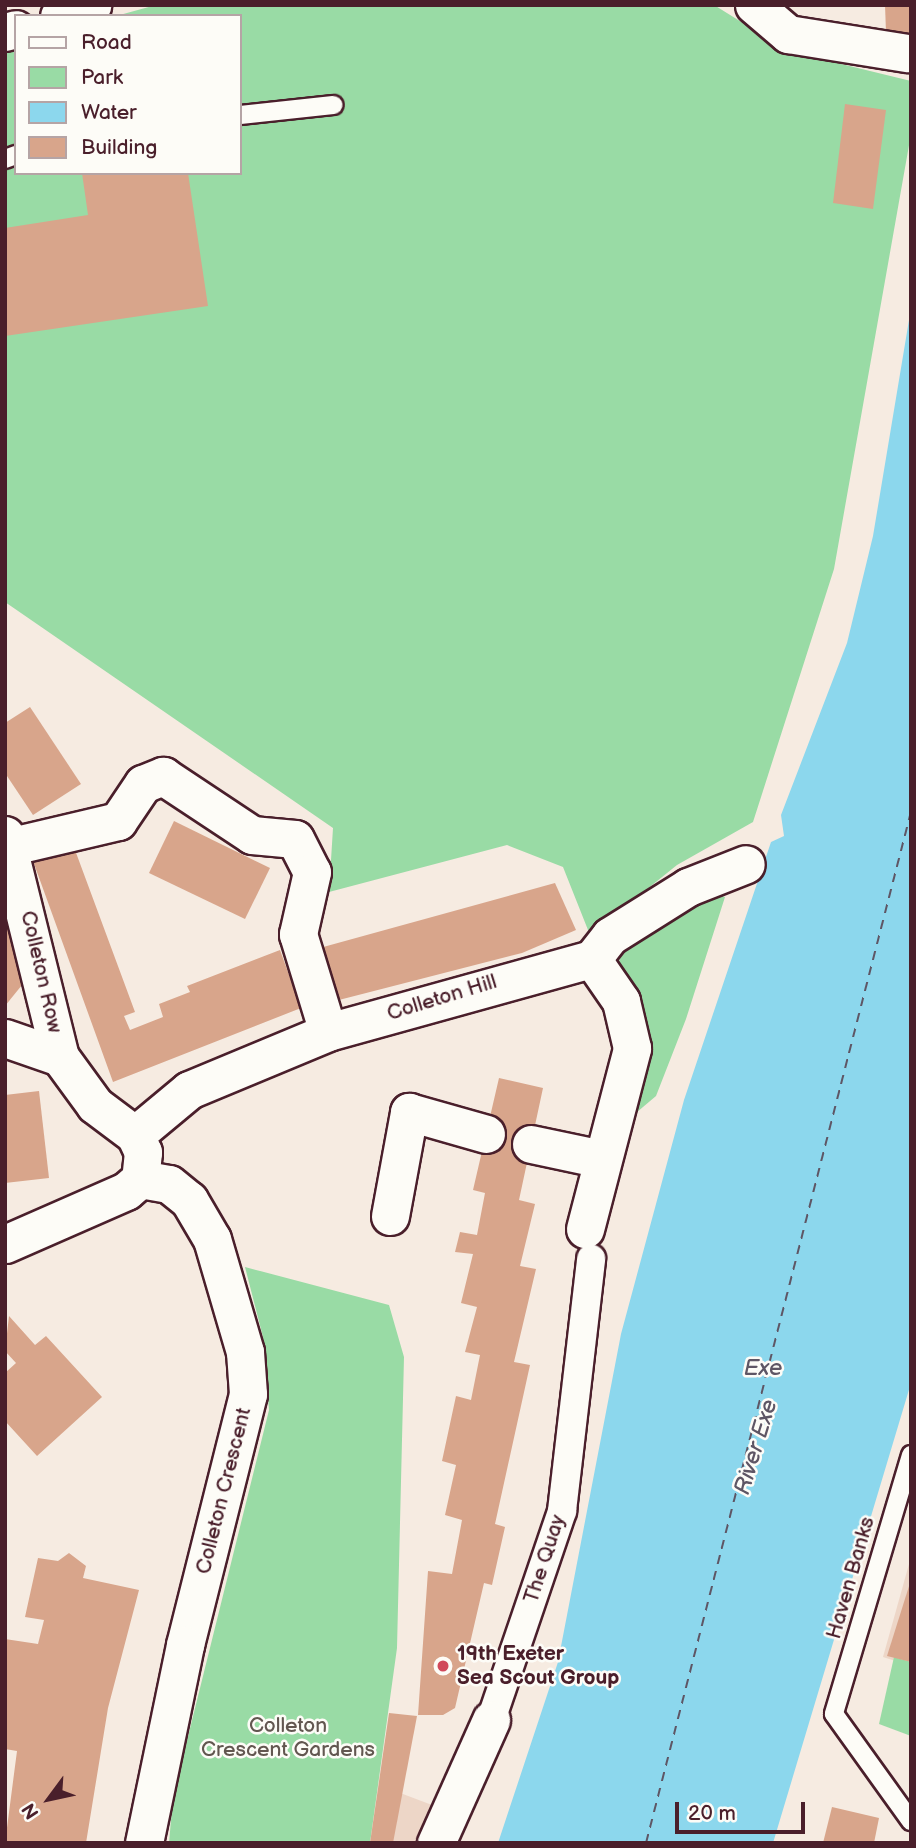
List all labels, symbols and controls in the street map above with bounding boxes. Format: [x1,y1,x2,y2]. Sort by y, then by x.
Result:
legend [14,14,242,175]
text: Road [81,30,132,55]
text: Park [81,65,123,90]
text: Water [81,100,137,125]
text: Building [81,135,157,160]
street label: Colleton Row [15,908,67,1036]
street label: Colleton Hill [384,969,500,1027]
water label: Exe [744,1354,782,1382]
water label: River Exe [728,1396,784,1498]
street label: Colleton Crescent [191,1405,257,1577]
street label: The Quay [519,1512,571,1606]
street label: Haven Banks [822,1514,880,1642]
place label: 19th Exeter Sea Scout Group [457,1641,619,1691]
marker: 19th Exeter Sea Scout Group [435,1658,451,1674]
park label: Colleton Crescent Gardens [201,1713,375,1763]
north arrow [14,1764,84,1834]
scale bar [678,1788,808,1832]
text: N [17,1798,45,1823]
text: 20 m [688,1801,736,1826]

